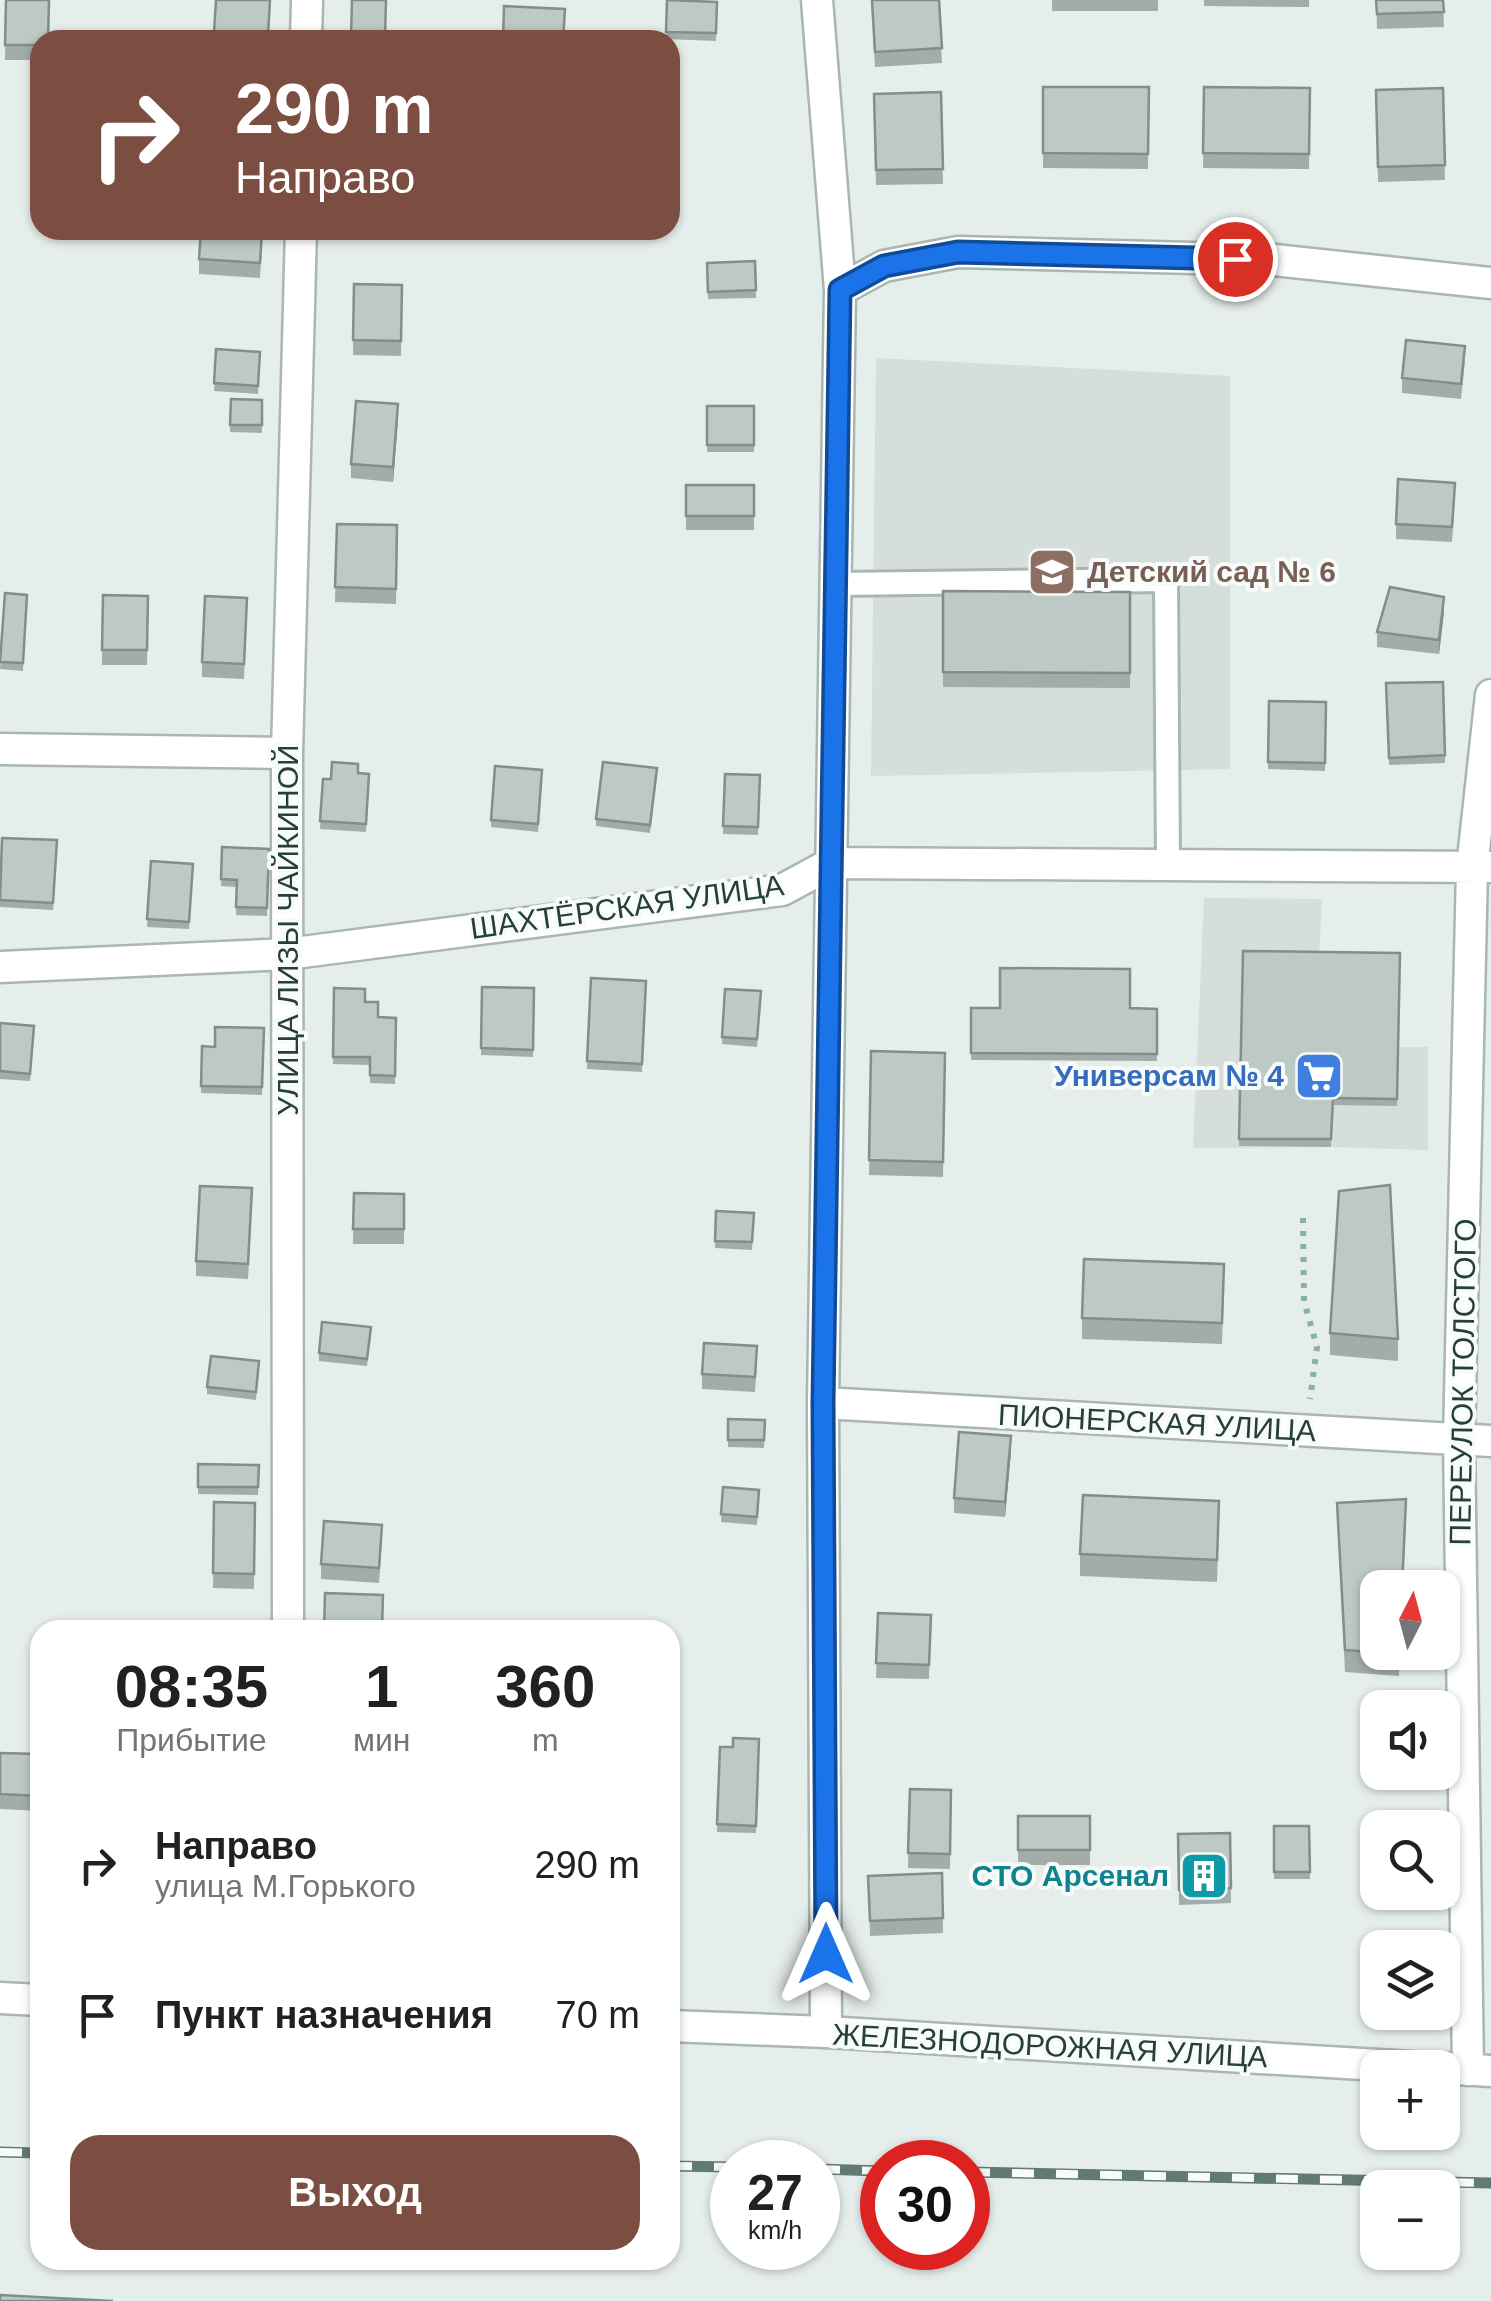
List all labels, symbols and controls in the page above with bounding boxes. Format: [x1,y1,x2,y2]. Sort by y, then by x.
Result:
icon: right [70,70,200,200]
text: 290 m [235,70,433,148]
text: Направо [235,152,415,203]
pin [1193,217,1278,302]
icon: arrive [1208,232,1263,287]
school or university icon: Детский сад № 6 [1026,546,1078,598]
place label: Детский сад № 6 [1087,555,1336,588]
street label: УЛИЦА ЛИЗЫ ЧАЙКИНОЙ [271,744,304,1116]
street label: ШАХТЁРСКАЯ УЛИЦА [468,868,786,945]
supermarket icon: Универсам № 4 [1293,1050,1345,1102]
place label: Универсам № 4 [1054,1059,1284,1092]
street label: ПЕРЕУЛОК ТОЛСТОГО [1443,1218,1482,1546]
street label: ПИОНЕРСКАЯ УЛИЦА [997,1398,1317,1447]
north arrow [1360,1570,1460,1670]
map controls [1360,1570,1460,2270]
text: 08:35 [115,1653,268,1720]
text: 1 [365,1653,398,1720]
text: 360 [495,1653,595,1720]
button: sound [1360,1690,1460,1790]
text: Прибытие [116,1722,267,1758]
text: мин [353,1722,410,1758]
text: m [532,1722,559,1758]
button: search [1360,1810,1460,1910]
text: Направо [155,1825,317,1867]
icon: right [70,1838,125,1893]
text: 290 m [534,1844,640,1886]
building icon: СТО Арсенал [1178,1850,1230,1902]
place label: СТО Арсенал [972,1859,1169,1892]
text: улица М.Горького [155,1868,416,1904]
position arrow [774,1902,878,2006]
button: layers [1360,1930,1460,2030]
icon: arrive [70,1988,125,2043]
text: Пункт назначения [155,1994,493,2036]
text: 70 m [556,1994,640,2036]
street label: ЖЕЛЕЗНОДОРОЖНАЯ УЛИЦА [832,2018,1268,2073]
button: + [1360,2050,1460,2150]
button: Выход [70,2135,640,2250]
speed limit sign: 30 [860,2140,990,2270]
text: 27 [747,2165,803,2221]
button: − [1360,2170,1460,2270]
text: km/h [748,2216,802,2244]

